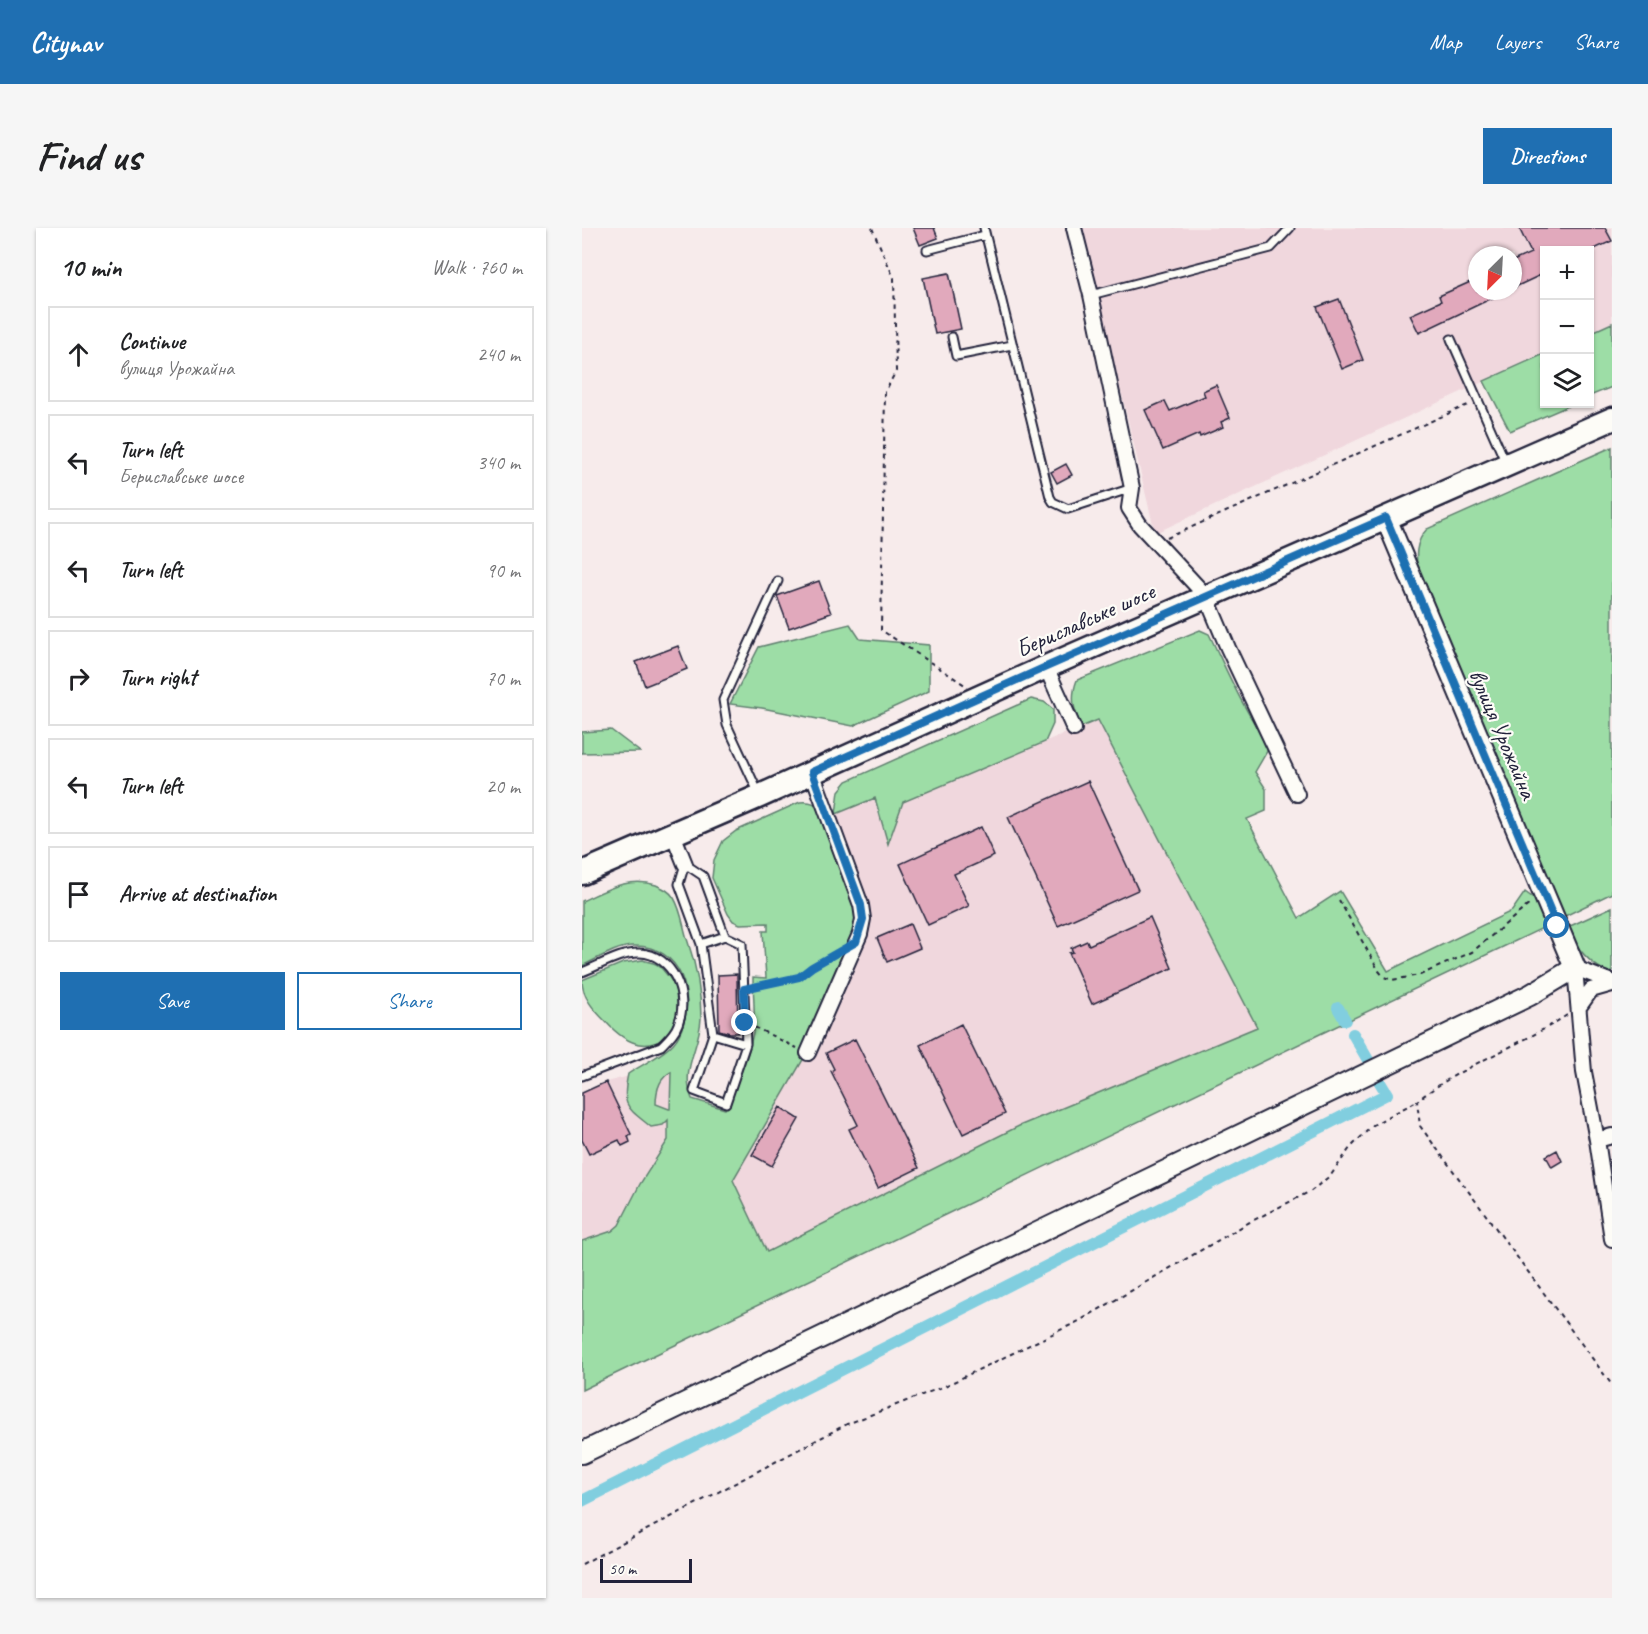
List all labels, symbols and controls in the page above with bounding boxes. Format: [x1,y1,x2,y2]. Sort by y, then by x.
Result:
text: Citynav [30,25,101,60]
text: Map [1429,29,1462,55]
text: Layers [1495,29,1541,55]
text: Share [1574,29,1618,55]
button: Directions [1483,128,1612,184]
text: Find us [36,130,141,183]
north arrow [1468,246,1522,300]
map controls [1540,246,1594,408]
button: + [1540,246,1594,300]
text: 10 min [60,251,122,284]
text: Walk · 760 m [432,255,522,280]
button: − [1540,300,1594,354]
text: Continue [119,328,185,356]
icon: ahead [62,338,95,371]
text: 240 m [477,342,520,367]
button: layers [1540,354,1594,408]
text: вулиця Урожайна [119,356,234,381]
text: Turn left [119,436,183,464]
icon: left [62,446,95,479]
text: 340 m [477,450,520,475]
text: Бериславське шосе [119,464,243,489]
icon: left [62,554,95,587]
text: Turn left [119,556,183,584]
text: 90 m [486,558,520,583]
street label: Бериславське шосе [1011,575,1161,664]
icon: right [62,662,95,695]
text: Turn right [119,664,196,692]
street label: вулиця Урожайна [1462,665,1544,805]
text: 70 m [486,666,520,691]
icon: left [62,770,95,803]
text: Turn left [119,772,183,800]
text: 20 m [486,774,520,799]
icon: arrive [62,878,95,911]
text: Arrive at destination [119,880,276,908]
route start [1543,912,1569,938]
button: Save [60,972,285,1030]
button: Share [297,972,522,1030]
route end [731,1009,757,1035]
scale bar [600,1556,692,1584]
text: 50 m [609,1559,636,1579]

